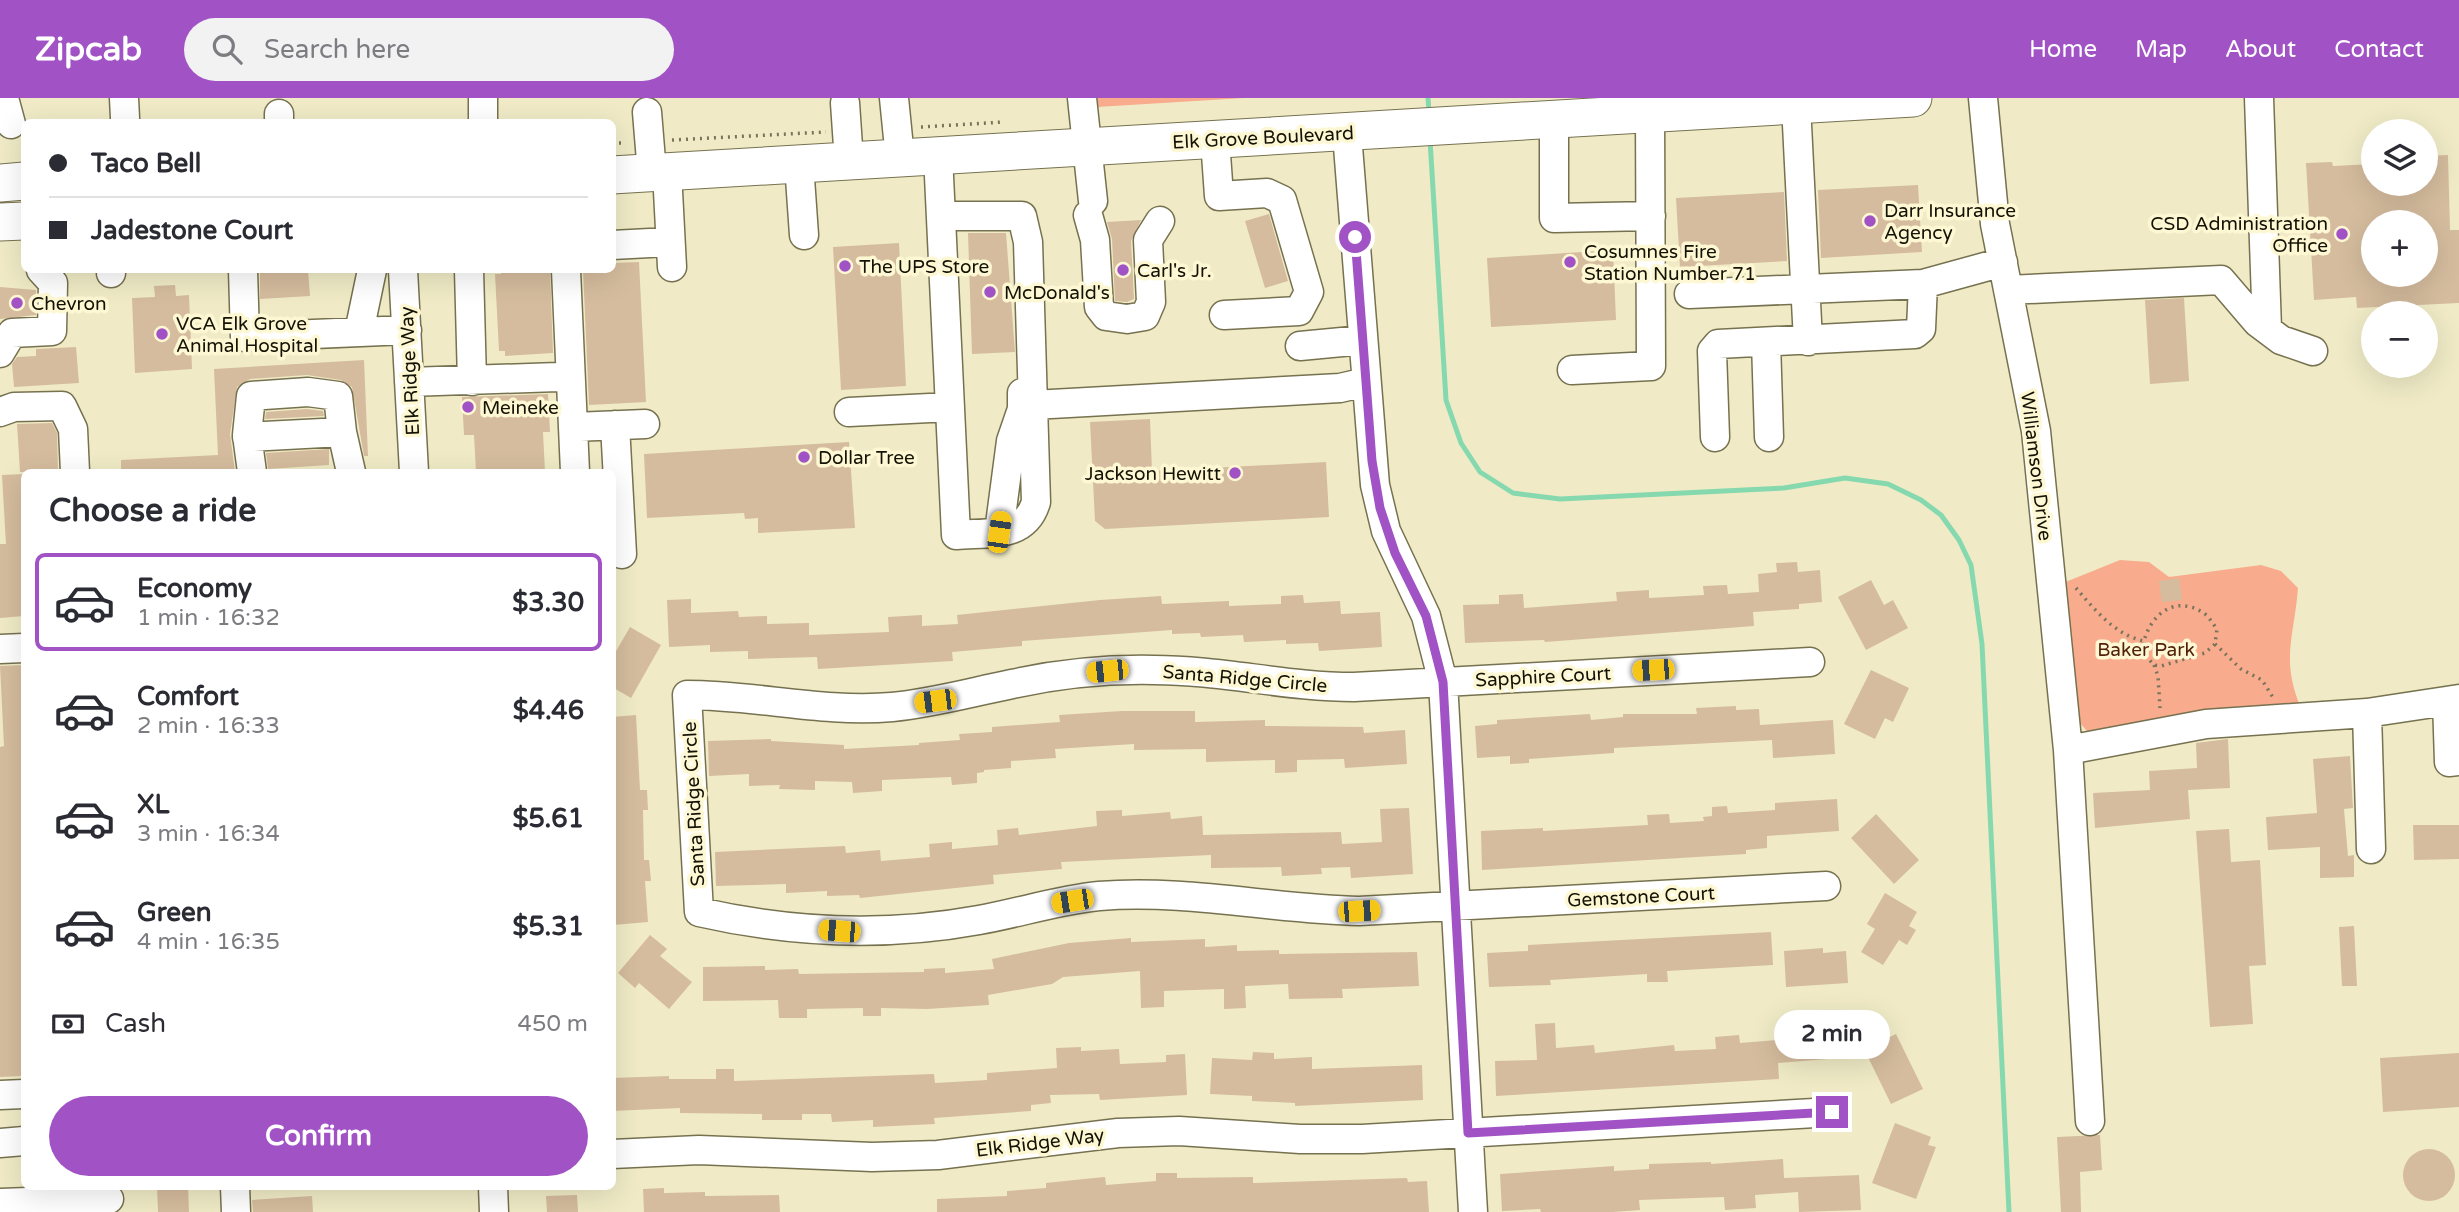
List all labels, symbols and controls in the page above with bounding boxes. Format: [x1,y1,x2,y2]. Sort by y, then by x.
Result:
search box [184,18,674,81]
text: Zipcab [35,30,142,69]
icon: search [208,30,246,68]
text: Search here [264,34,410,65]
text: Home [2029,35,2097,64]
text: Map [2135,35,2187,64]
text: About [2225,35,2296,64]
text: Contact [2334,35,2424,64]
map controls [2361,119,2438,378]
button: layers [2361,119,2438,196]
street label: Elk Grove Boulevard [1172,122,1354,154]
text: Taco Bell [91,148,201,179]
place label: Darr Insurance Agency [1884,200,2016,244]
button: + [2361,210,2438,287]
marker: Darr Insurance Agency [1862,213,1878,229]
place label: CSD Administration Office [2150,213,2328,257]
text: Jadestone Court [91,215,293,246]
route start [1339,221,1371,253]
marker: CSD Administration Office [2334,226,2350,242]
place label: Cosumnes Fire Station Number 71 [1584,241,1756,285]
marker: Cosumnes Fire Station Number 71 [1562,254,1578,270]
place label: The UPS Store [859,256,989,278]
marker: The UPS Store [837,258,853,274]
place label: Carl's Jr. [1137,260,1212,282]
marker: Carl's Jr. [1115,262,1131,278]
place label: McDonald's [1004,282,1110,304]
marker: McDonald's [982,284,998,300]
place label: Chevron [31,293,107,315]
marker: Chevron [9,295,25,311]
button: − [2361,301,2438,378]
street label: Elk Ridge Way [396,306,424,436]
place label: VCA Elk Grove Animal Hospital [176,313,318,357]
marker: VCA Elk Grove Animal Hospital [154,326,170,342]
street label: Williamson Drive [2016,390,2056,542]
place label: Meineke [482,397,559,419]
marker: Meineke [460,399,476,415]
place label: Dollar Tree [818,447,915,469]
marker: Dollar Tree [796,449,812,465]
place label: Jackson Hewitt [1085,463,1221,485]
marker: Jackson Hewitt [1227,465,1243,481]
text: Choose a ride [49,492,256,530]
car [986,510,1013,554]
icon: car [53,571,116,634]
text: Economy [137,573,252,604]
text: $3.30 [512,587,584,618]
text: 1 min · 16:32 [137,604,280,632]
park label: Baker Park [2097,639,2195,661]
car [1086,658,1129,684]
car [1632,658,1675,682]
street label: Santa Ridge Circle [1162,661,1328,697]
street label: Sapphire Court [1475,662,1611,692]
icon: car [53,679,116,742]
text: Comfort [137,681,239,712]
car [913,688,958,714]
text: $4.46 [513,695,584,726]
text: 2 min · 16:33 [137,712,280,740]
street label: Santa Ridge Circle [679,721,709,887]
icon: car [53,787,116,850]
text: XL [137,789,169,820]
text: $5.61 [512,803,584,834]
text: 3 min · 16:34 [137,820,280,848]
street label: Gemstone Court [1567,882,1716,912]
car [1050,887,1095,915]
icon: car [53,895,116,958]
text: Green [137,897,212,928]
car [1338,899,1381,923]
text: $5.31 [512,911,584,942]
car [818,919,861,943]
text: 4 min · 16:35 [137,928,280,956]
icon: cash [49,1005,87,1043]
text: Cash [105,1008,166,1039]
text: 450 m [518,1010,588,1038]
callout: 2 min [1774,1010,1890,1060]
text: 2 min [1801,1020,1863,1048]
button: Confirm [49,1096,588,1176]
route end [1816,1096,1848,1128]
street label: Elk Ridge Way [975,1124,1106,1162]

